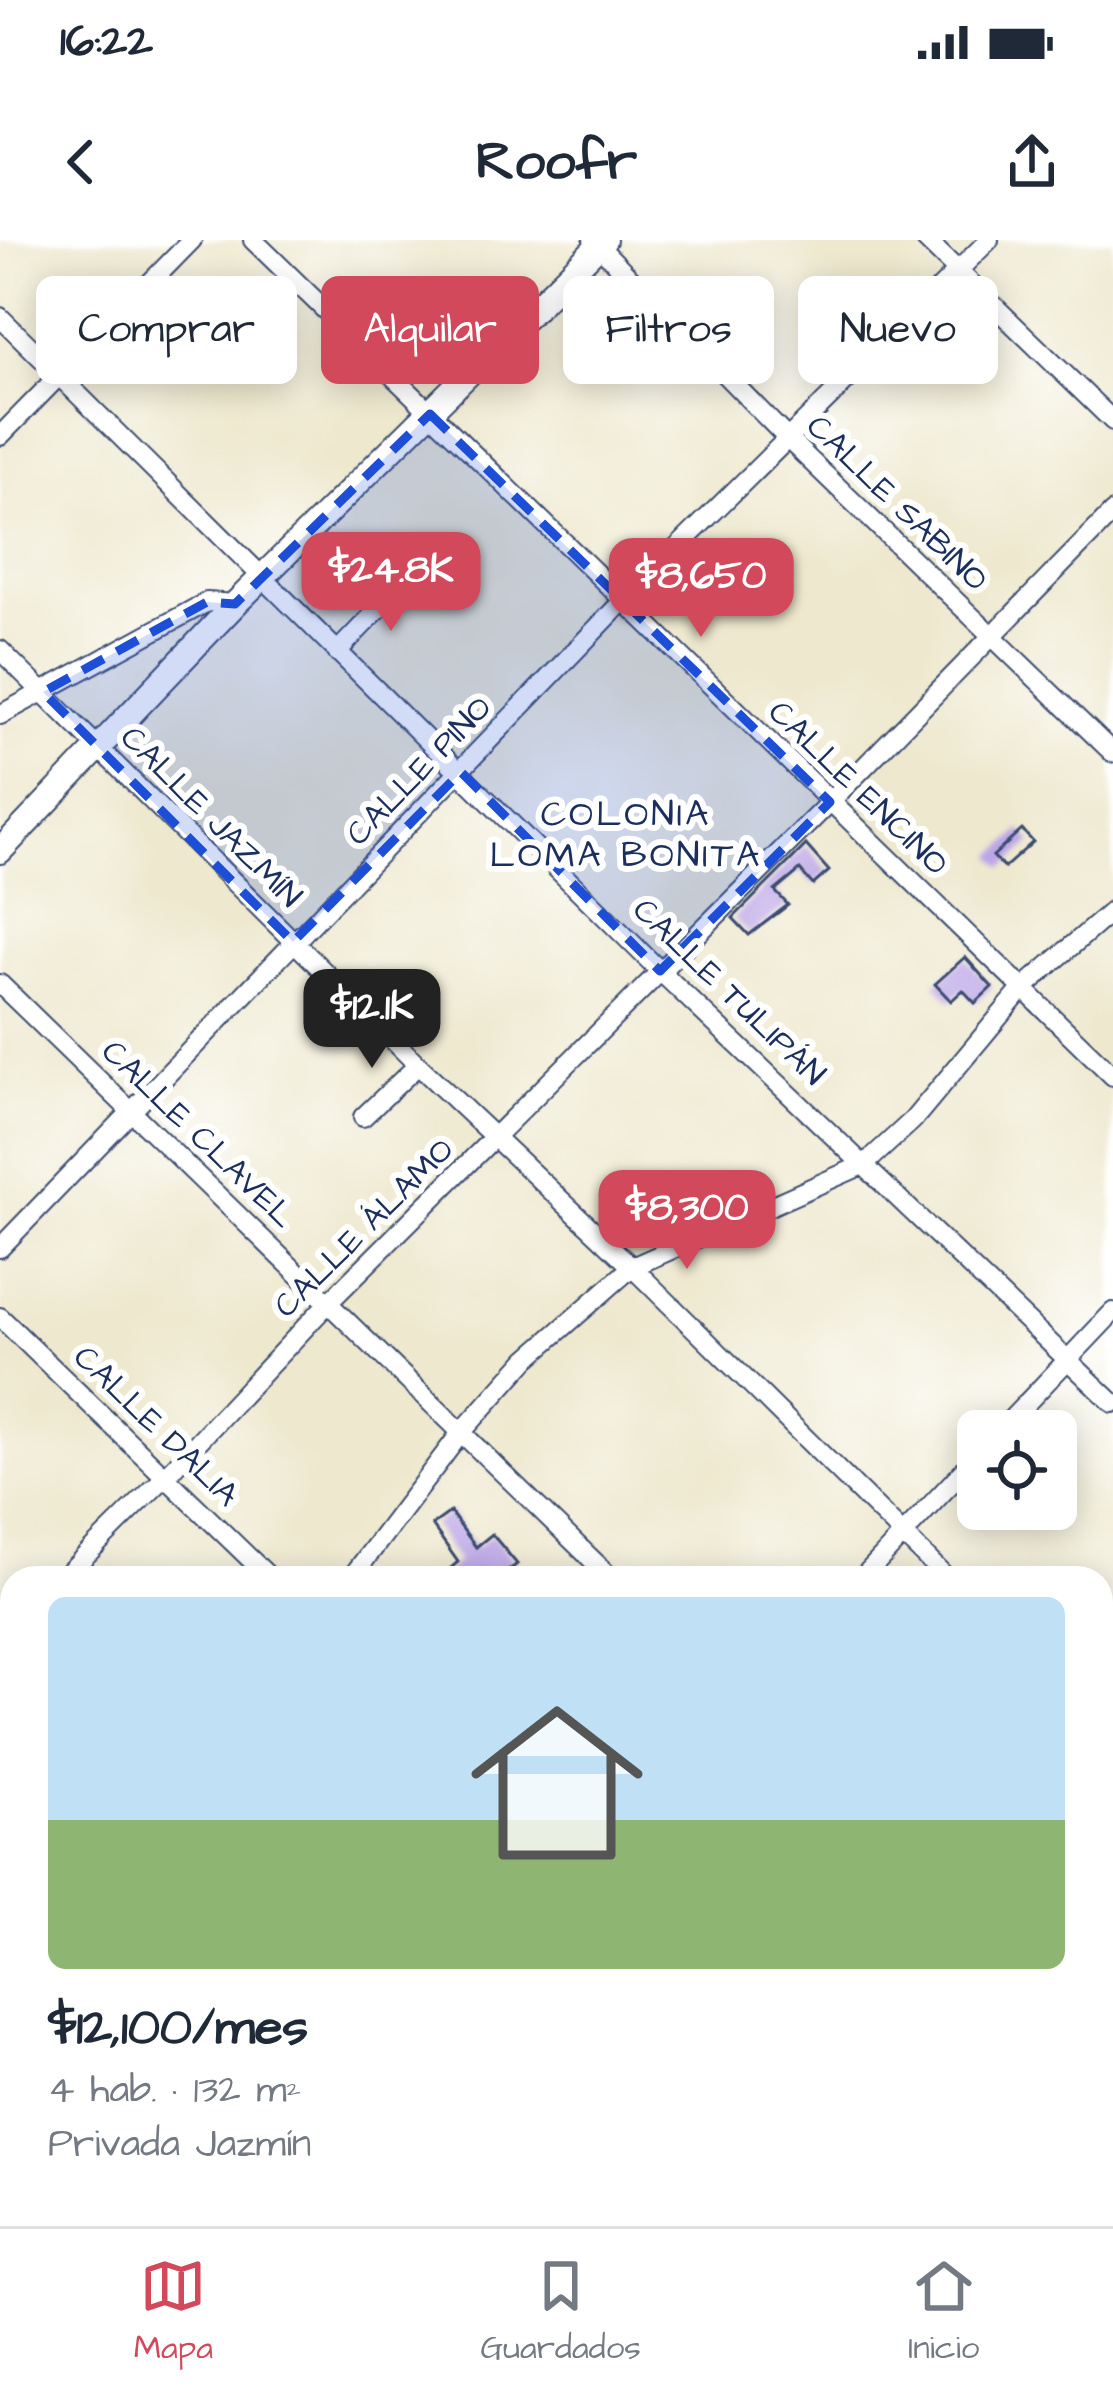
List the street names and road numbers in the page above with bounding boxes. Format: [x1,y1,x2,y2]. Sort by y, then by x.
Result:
street label: CALLE SABINO [796,404,998,602]
street label: CALLE PINO [336,686,502,856]
street label: CALLE ENCINO [758,690,958,886]
street label: CALLE JAZMÍN [110,716,312,918]
street label: CALLE TULIPÁN [622,888,836,1096]
street label: CALLE CLAVEL [91,1029,305,1239]
street label: CALLE ÁLAMO [264,1128,464,1328]
street label: CALLE DALIA [63,1335,249,1517]

